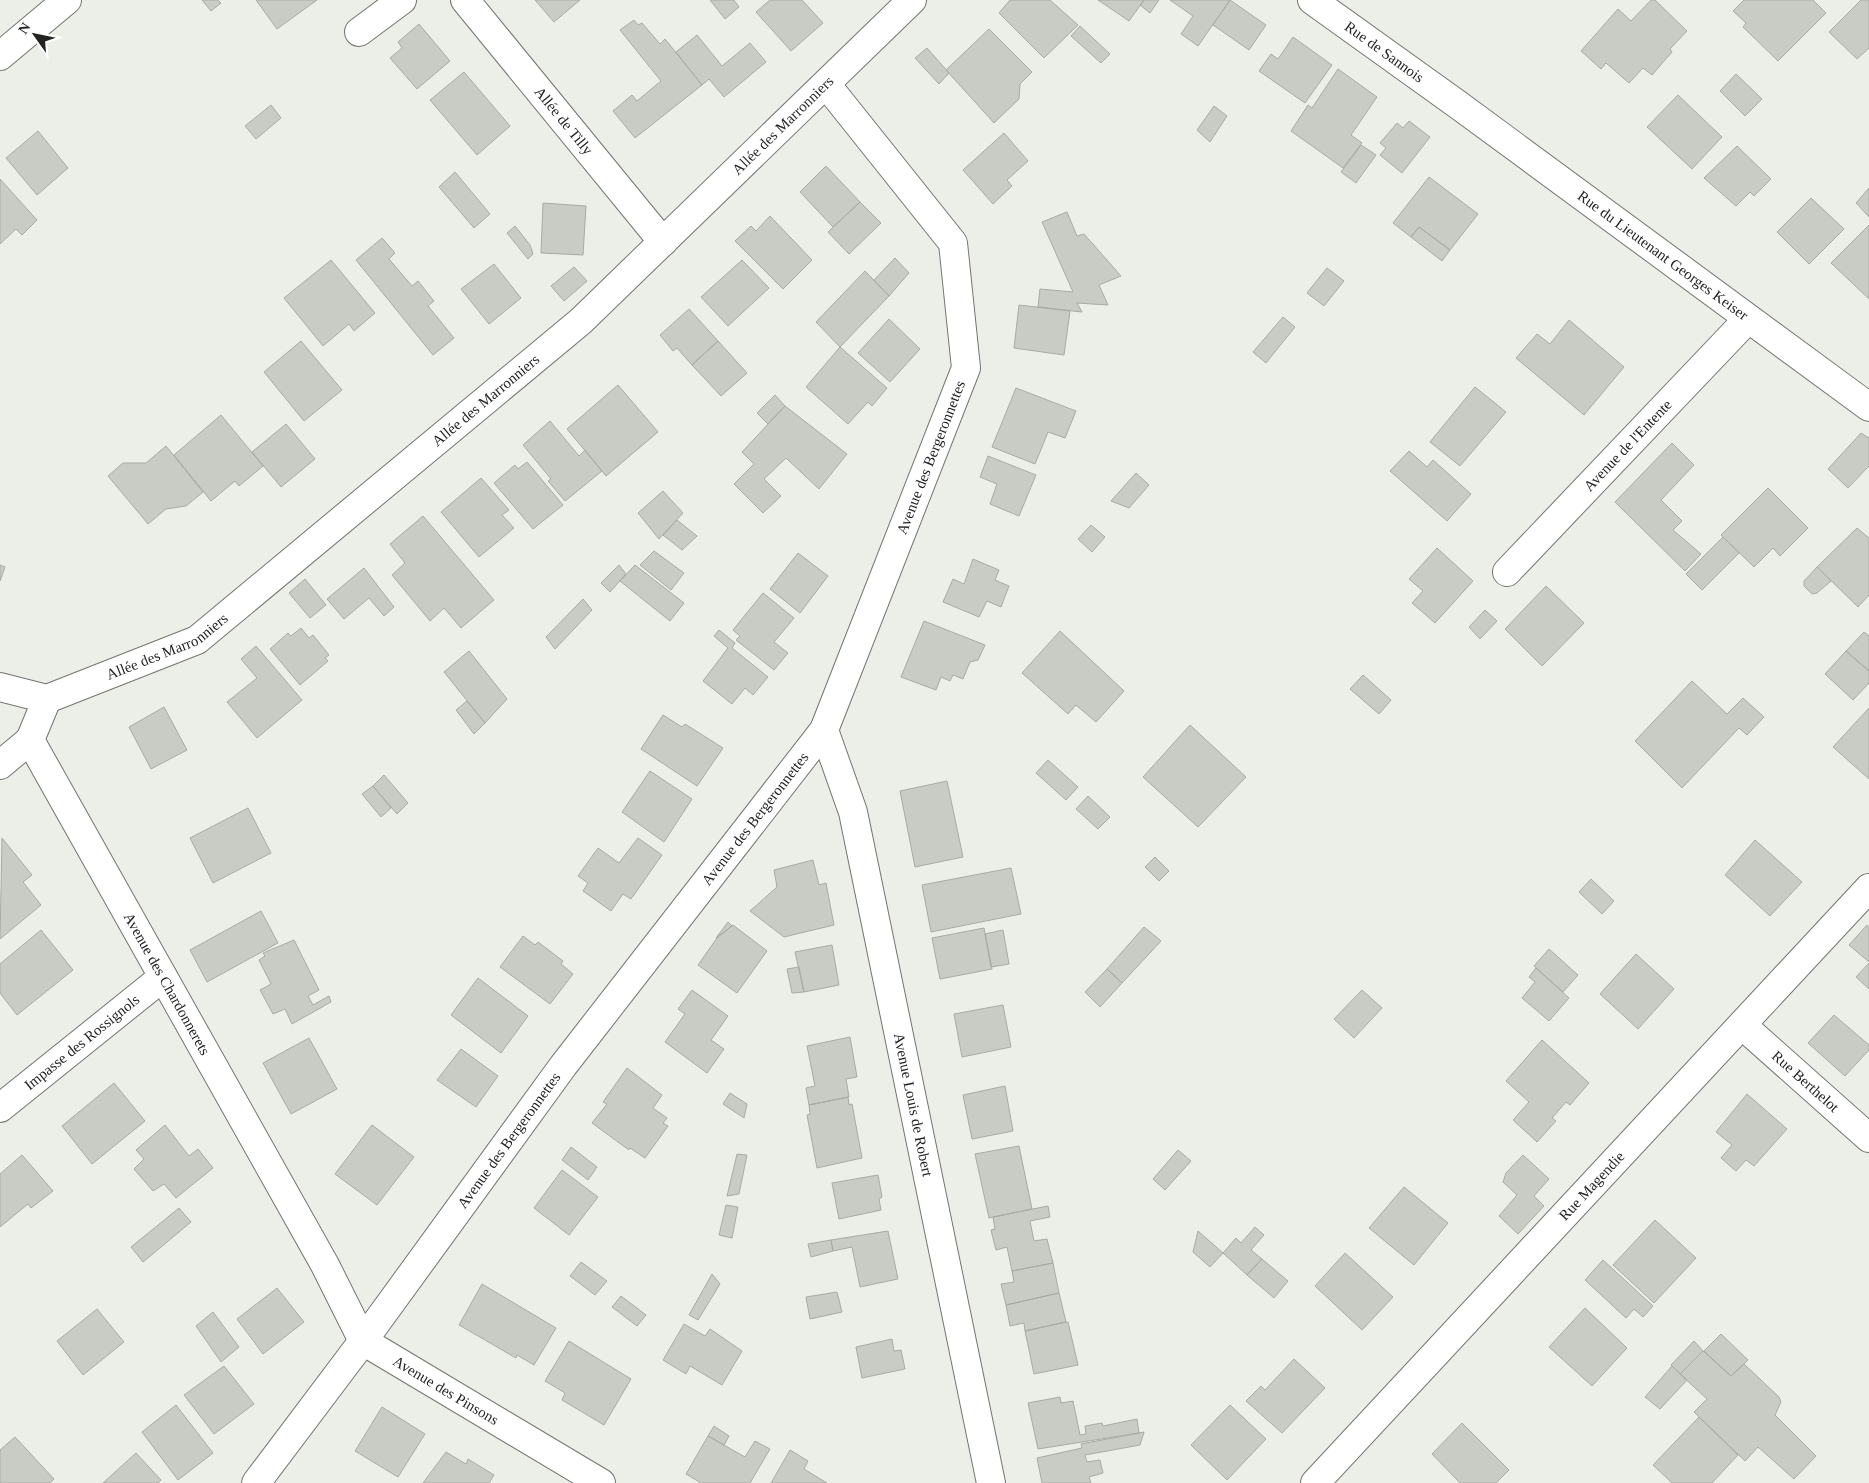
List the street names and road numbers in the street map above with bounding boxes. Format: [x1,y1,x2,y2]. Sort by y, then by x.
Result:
street label: Rue de Sannois [1342,18,1427,86]
street label: Allée des Marronniers [729,73,837,178]
street label: Allée de Tilly [531,84,596,158]
street label: Rue du Lieutenant Georges Keiser [1575,188,1751,323]
street label: Allée des Marronniers [429,351,543,449]
street label: Avenue des Bergeronnettes [894,378,968,537]
street label: Avenue de l'Entente [1581,396,1675,494]
street label: Allée des Marronniers [104,610,231,683]
street label: Avenue des Bergeronnettes [699,749,812,888]
street label: Avenue des Chardonnerets [121,910,213,1058]
street label: Impasse des Rossignols [21,991,143,1093]
street label: Avenue Louis de Robert [891,1032,936,1179]
street label: Rue Berthelot [1769,1048,1843,1116]
street label: Avenue des Bergeronnettes [454,1069,564,1211]
street label: Rue Magendie [1556,1148,1628,1224]
street label: Avenue des Pinsons [390,1353,501,1428]

